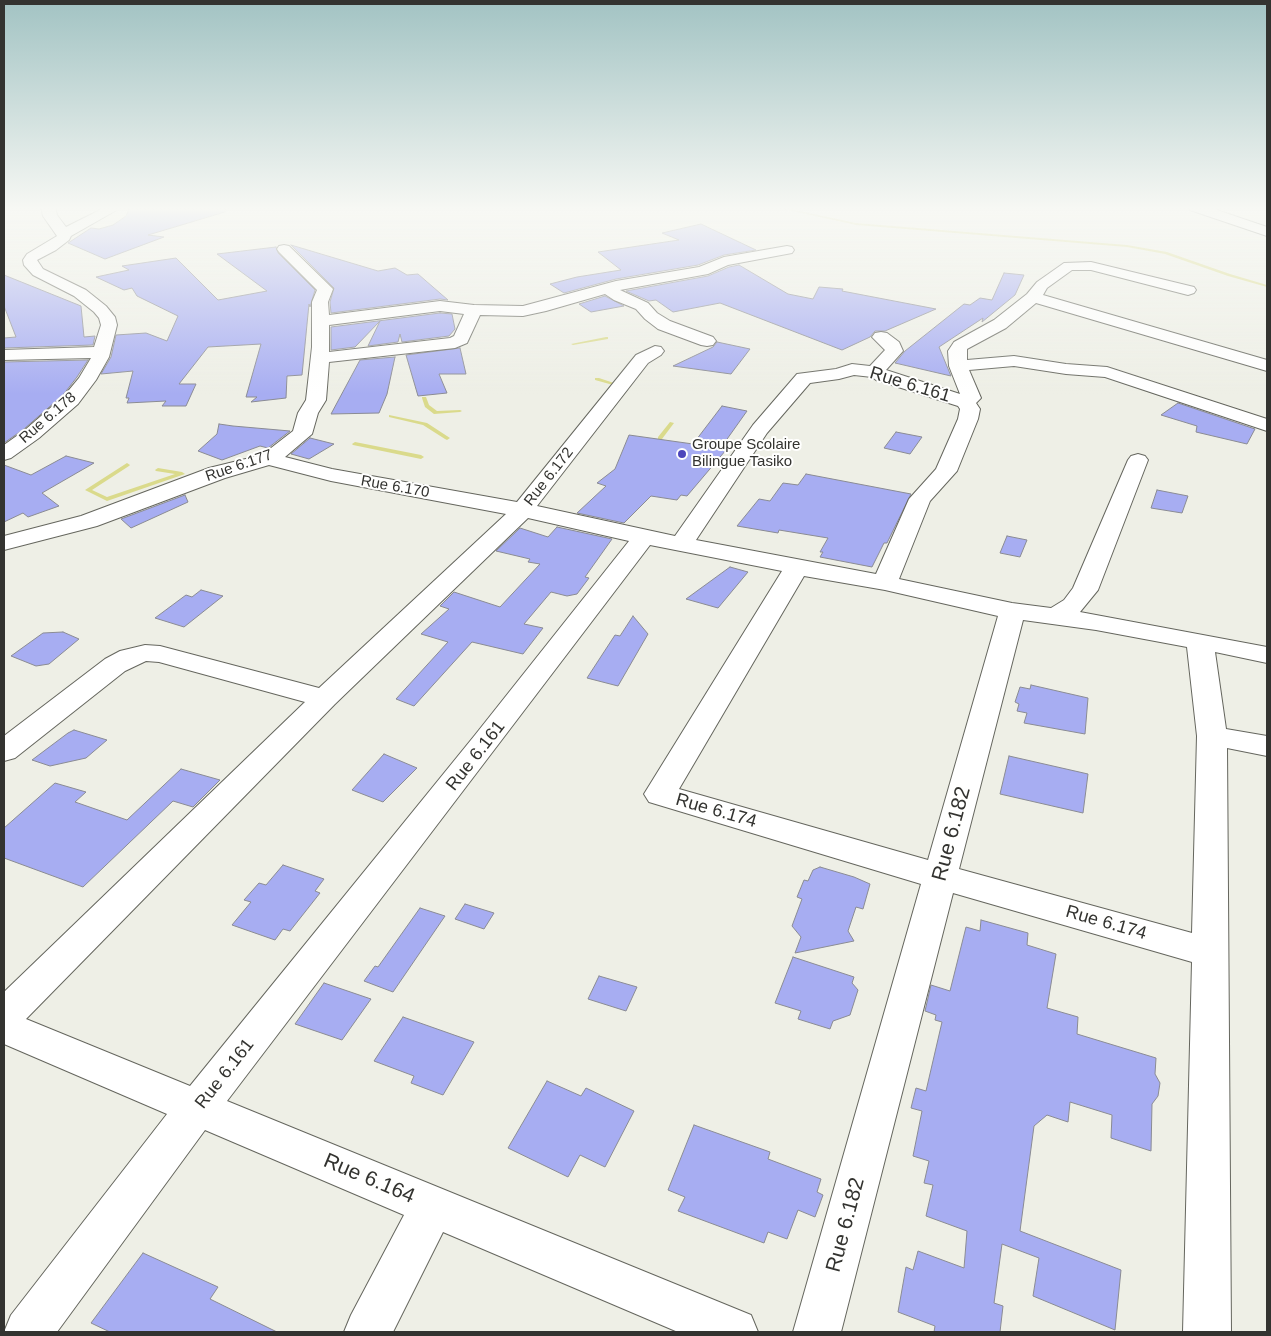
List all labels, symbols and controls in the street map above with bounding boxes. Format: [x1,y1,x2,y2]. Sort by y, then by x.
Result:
street label: Rue 6.161 [867,363,953,407]
street label: Rue 6.178 [16,389,80,447]
place label: Groupe Scolaire Bilingue Tasiko [692,436,800,471]
street label: Rue 6.172 [521,444,577,510]
street label: Rue 6.177 [203,446,275,486]
marker: Groupe Scolaire Bilingue Tasiko [676,448,688,460]
street label: Rue 6.170 [359,472,431,502]
street label: Rue 6.161 [442,717,510,795]
street label: Rue 6.182 [927,784,977,884]
street label: Rue 6.174 [673,789,759,833]
street label: Rue 6.174 [1063,901,1149,945]
street label: Rue 6.161 [191,1035,259,1113]
street label: Rue 6.164 [319,1148,419,1210]
street label: Rue 6.182 [821,1175,871,1275]

